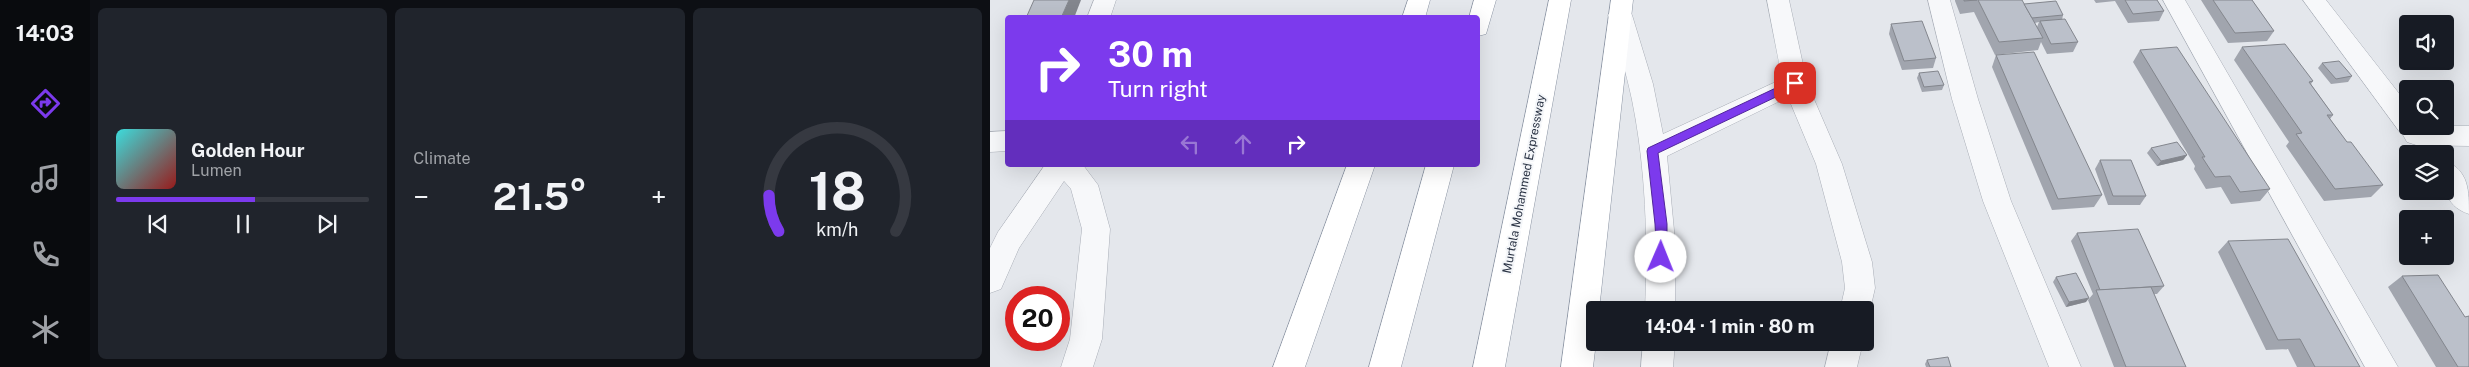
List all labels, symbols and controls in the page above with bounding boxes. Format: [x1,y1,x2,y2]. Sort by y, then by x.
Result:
map controls [2399,15,2454,265]
button: sound [2399,15,2454,70]
text: 14:03 [16,20,74,46]
text: 30 m [1108,34,1193,75]
icon: right [1025,35,1090,100]
pin [1774,62,1816,104]
icon: arrive [1781,69,1809,97]
text: Turn right [1108,76,1208,102]
button: search [2399,80,2454,135]
icon: directions [28,86,63,121]
street label: Murtala Mohammed Expressway [1500,93,1548,275]
icon: left [1176,130,1204,158]
icon: ahead [1229,130,1257,158]
icon: right [1282,130,1310,158]
text: Golden Hour [191,139,305,161]
button: layers [2399,145,2454,200]
text: Climate [413,149,471,168]
icon: music [28,161,63,196]
text: Lumen [191,161,242,180]
text: 18 [809,161,866,222]
text: 21.5° [493,174,587,219]
text: − [413,180,429,213]
text: + [651,180,667,213]
icon: previous [144,210,172,238]
icon: pause [229,210,257,238]
icon: next [313,210,341,238]
button: + [2399,210,2454,265]
text: km/h [816,219,858,240]
position arrow [1634,230,1686,282]
icon: phone [28,237,63,272]
speed limit sign: 20 [1005,286,1070,351]
icon: climate [28,312,63,347]
text: 14:04 · 1 min · 80 m [1645,315,1815,337]

